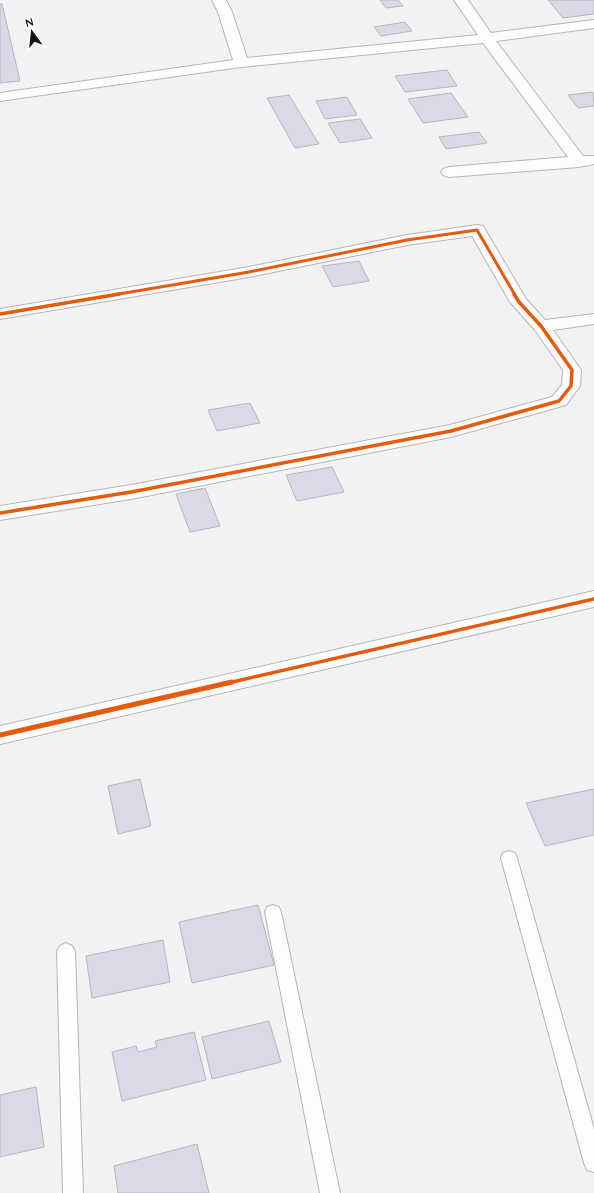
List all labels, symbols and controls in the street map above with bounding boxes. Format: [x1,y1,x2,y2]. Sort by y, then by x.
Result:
north arrow [12,12,52,52]
text: N [24,15,35,30]

